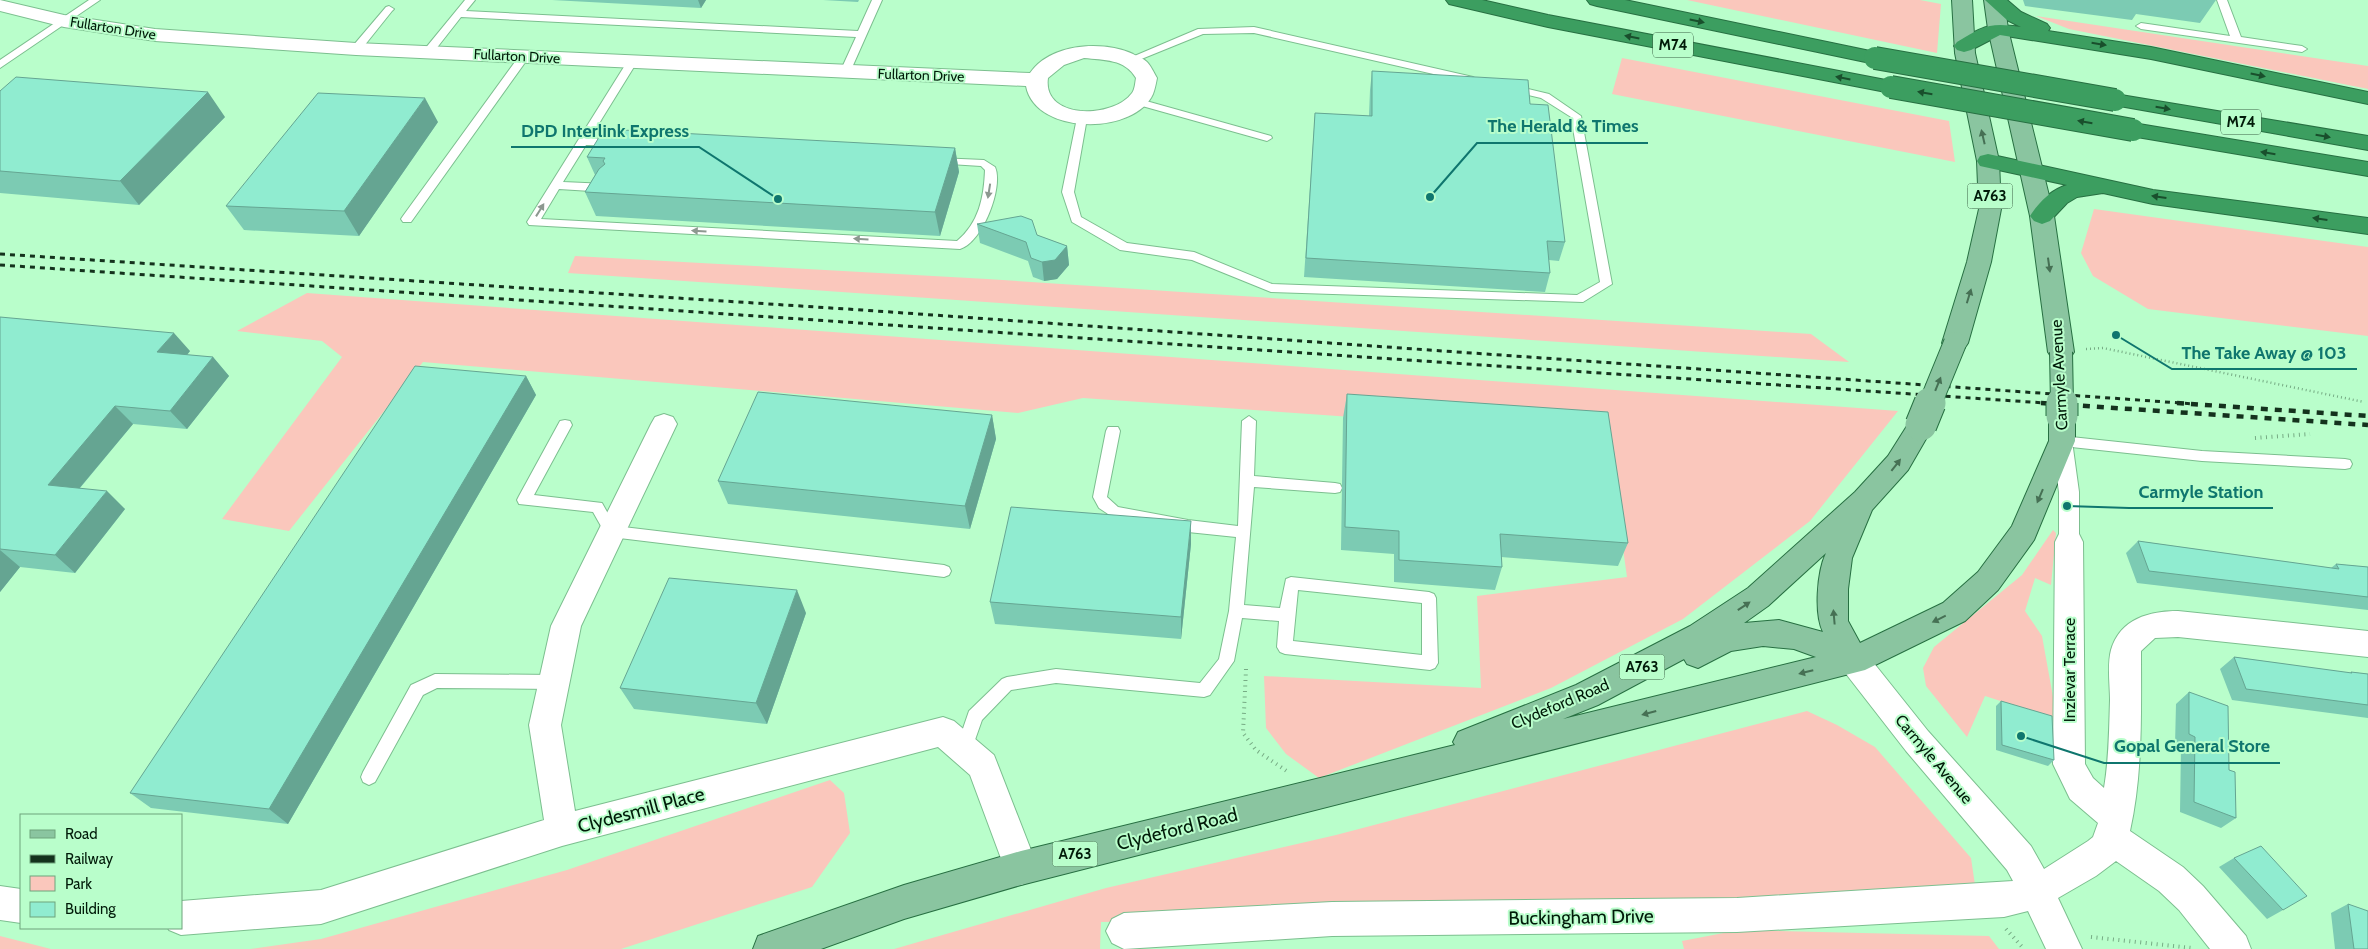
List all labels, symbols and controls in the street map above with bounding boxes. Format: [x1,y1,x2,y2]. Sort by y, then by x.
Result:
street label: Fullarton Drive [69,12,157,44]
one-way arrow [1689,17,1705,25]
road number: M74 [1653,32,1693,58]
one-way arrow [1623,33,1639,41]
one-way arrow [2091,40,2107,48]
street label: Fullarton Drive [473,45,561,67]
street label: Fullarton Drive [877,64,965,86]
one-way arrow [2251,71,2266,79]
one-way arrow [1834,73,1850,81]
one-way arrow [1918,89,1933,97]
one-way arrow [2155,105,2171,113]
callout: The Herald & Times [1477,110,1648,143]
road number: M74 [2221,110,2261,134]
callout: DPD Interlink Express [511,114,699,147]
text: The Herald & Times [1487,115,1639,137]
one-way arrow [2077,117,2093,125]
text: DPD Interlink Express [521,120,690,142]
one-way arrow [1979,130,1987,145]
one-way arrow [2315,132,2331,140]
one-way arrow [2260,148,2276,156]
one-way arrow [984,183,992,199]
road number: A763 [1968,184,2012,208]
one-way arrow [2150,193,2166,201]
one-way arrow [535,204,544,217]
one-way arrow [2311,215,2327,223]
one-way arrow [691,226,707,234]
one-way arrow [853,235,869,243]
one-way arrow [2045,257,2053,273]
one-way arrow [1965,289,1973,304]
street label: Carmyle Avenue [2047,319,2071,431]
callout: The Take Away @ 103 [2172,336,2357,369]
text: The Take Away @ 103 [2182,342,2346,364]
one-way arrow [1935,377,1943,391]
one-way arrow [1890,458,1901,471]
callout: Carmyle Station [2129,475,2273,508]
text: Carmyle Station [2139,481,2263,503]
one-way arrow [2035,489,2043,503]
one-way arrow [1737,601,1751,611]
one-way arrow [1830,609,1838,625]
one-way arrow [1932,615,1947,623]
street label: Inzievar Terrace [2060,618,2079,722]
road number: A763 [1620,654,1664,680]
one-way arrow [1799,668,1814,676]
street label: Clydeford Road [1508,675,1612,733]
one-way arrow [1641,709,1656,717]
street label: Carmyle Avenue [1891,710,1977,808]
callout: Gopal General Store [2104,730,2280,763]
text: Gopal General Store [2114,735,2270,757]
street label: Clydesmill Place [575,782,707,838]
street label: Clydeford Road [1114,803,1240,855]
legend [20,814,182,929]
text: Road [65,825,98,843]
road number: A763 [1052,842,1098,866]
text: Railway [65,850,114,868]
text: Park [65,875,92,893]
text: Building [65,900,116,918]
street label: Buckingham Drive [1508,904,1654,930]

